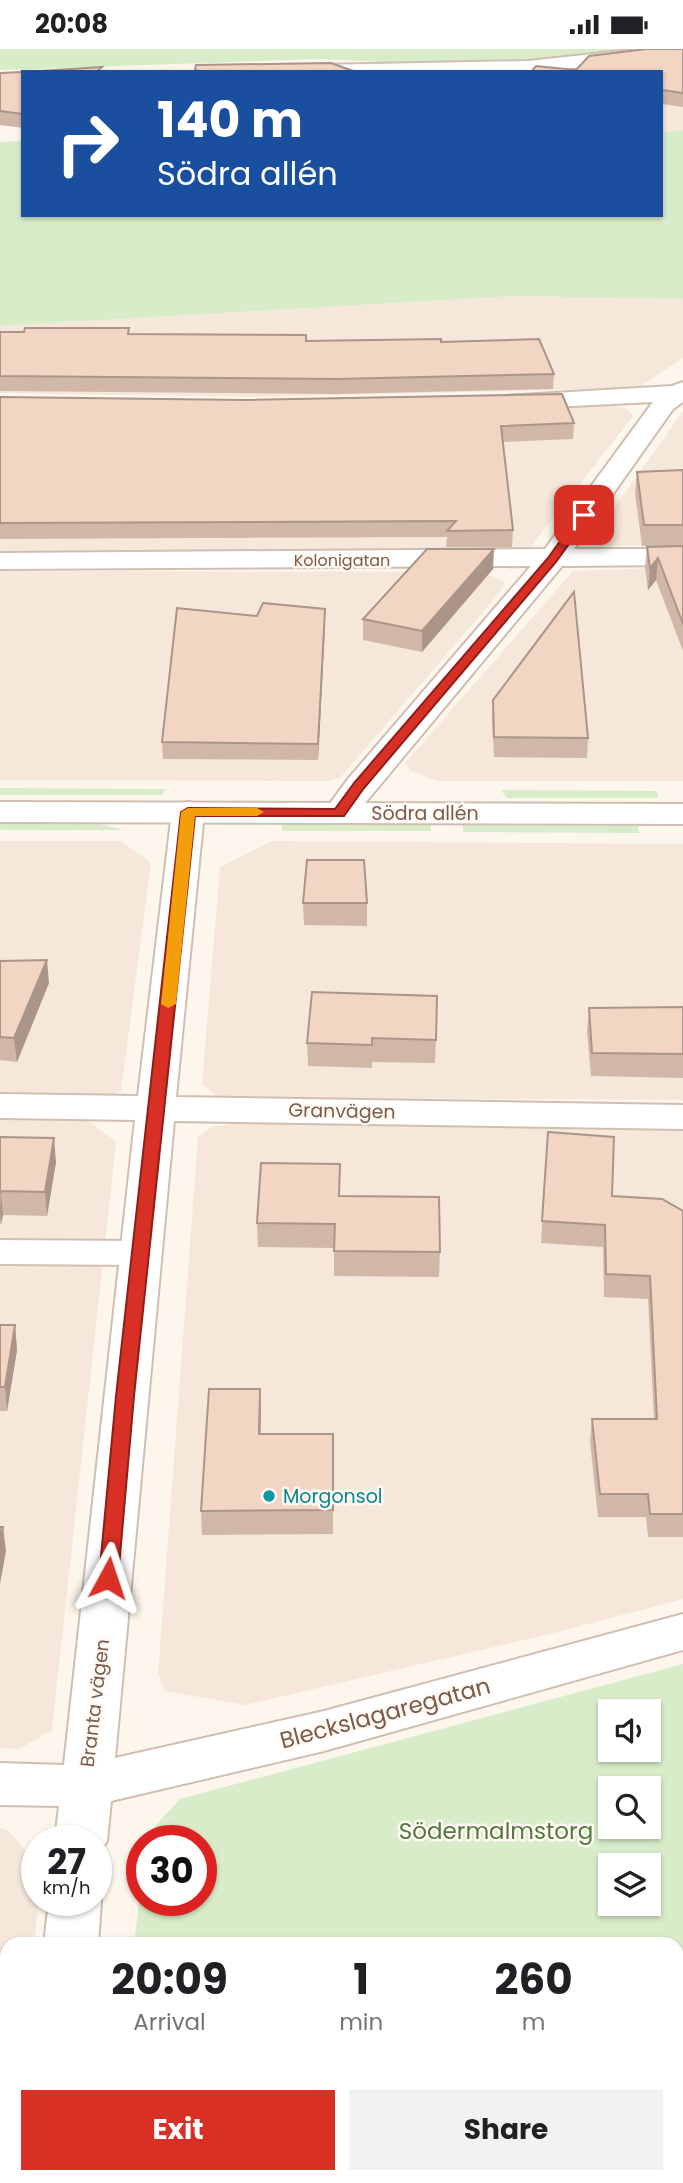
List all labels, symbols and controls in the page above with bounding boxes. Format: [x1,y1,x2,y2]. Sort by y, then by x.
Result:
text: 20:08 [35,6,108,42]
text: 140 m [157,86,303,154]
icon: right [42,98,133,189]
text: Södra allén [157,151,338,196]
pin [554,485,614,545]
icon: arrive [565,496,603,534]
street label: Kolonigatan [294,549,390,572]
street label: Södra allén [371,800,479,827]
street label: Granvägen [288,1097,396,1125]
place label: Morgonsol [283,1483,383,1510]
marker: Morgonsol [261,1488,277,1504]
position arrow [71,1541,145,1615]
street label: Branta vägen [74,1637,116,1769]
street label: Bleckslagaregatan [276,1669,494,1757]
map controls [598,1699,661,1916]
button: sound [598,1699,661,1762]
button: search [598,1776,661,1839]
park label: Södermalmstorg [399,1815,593,1847]
speed limit sign: 30 [126,1825,217,1916]
text: 27 [47,1837,86,1886]
button: layers [598,1853,661,1916]
text: km/h [43,1875,90,1900]
text: 20:09 [111,1950,228,2009]
text: 1 [353,1950,369,2009]
text: 260 [495,1950,573,2009]
text: Arrival [133,2006,206,2038]
text: min [339,2006,383,2038]
text: m [522,2006,545,2038]
button: Exit [21,2090,335,2170]
button: Share [349,2090,663,2170]

